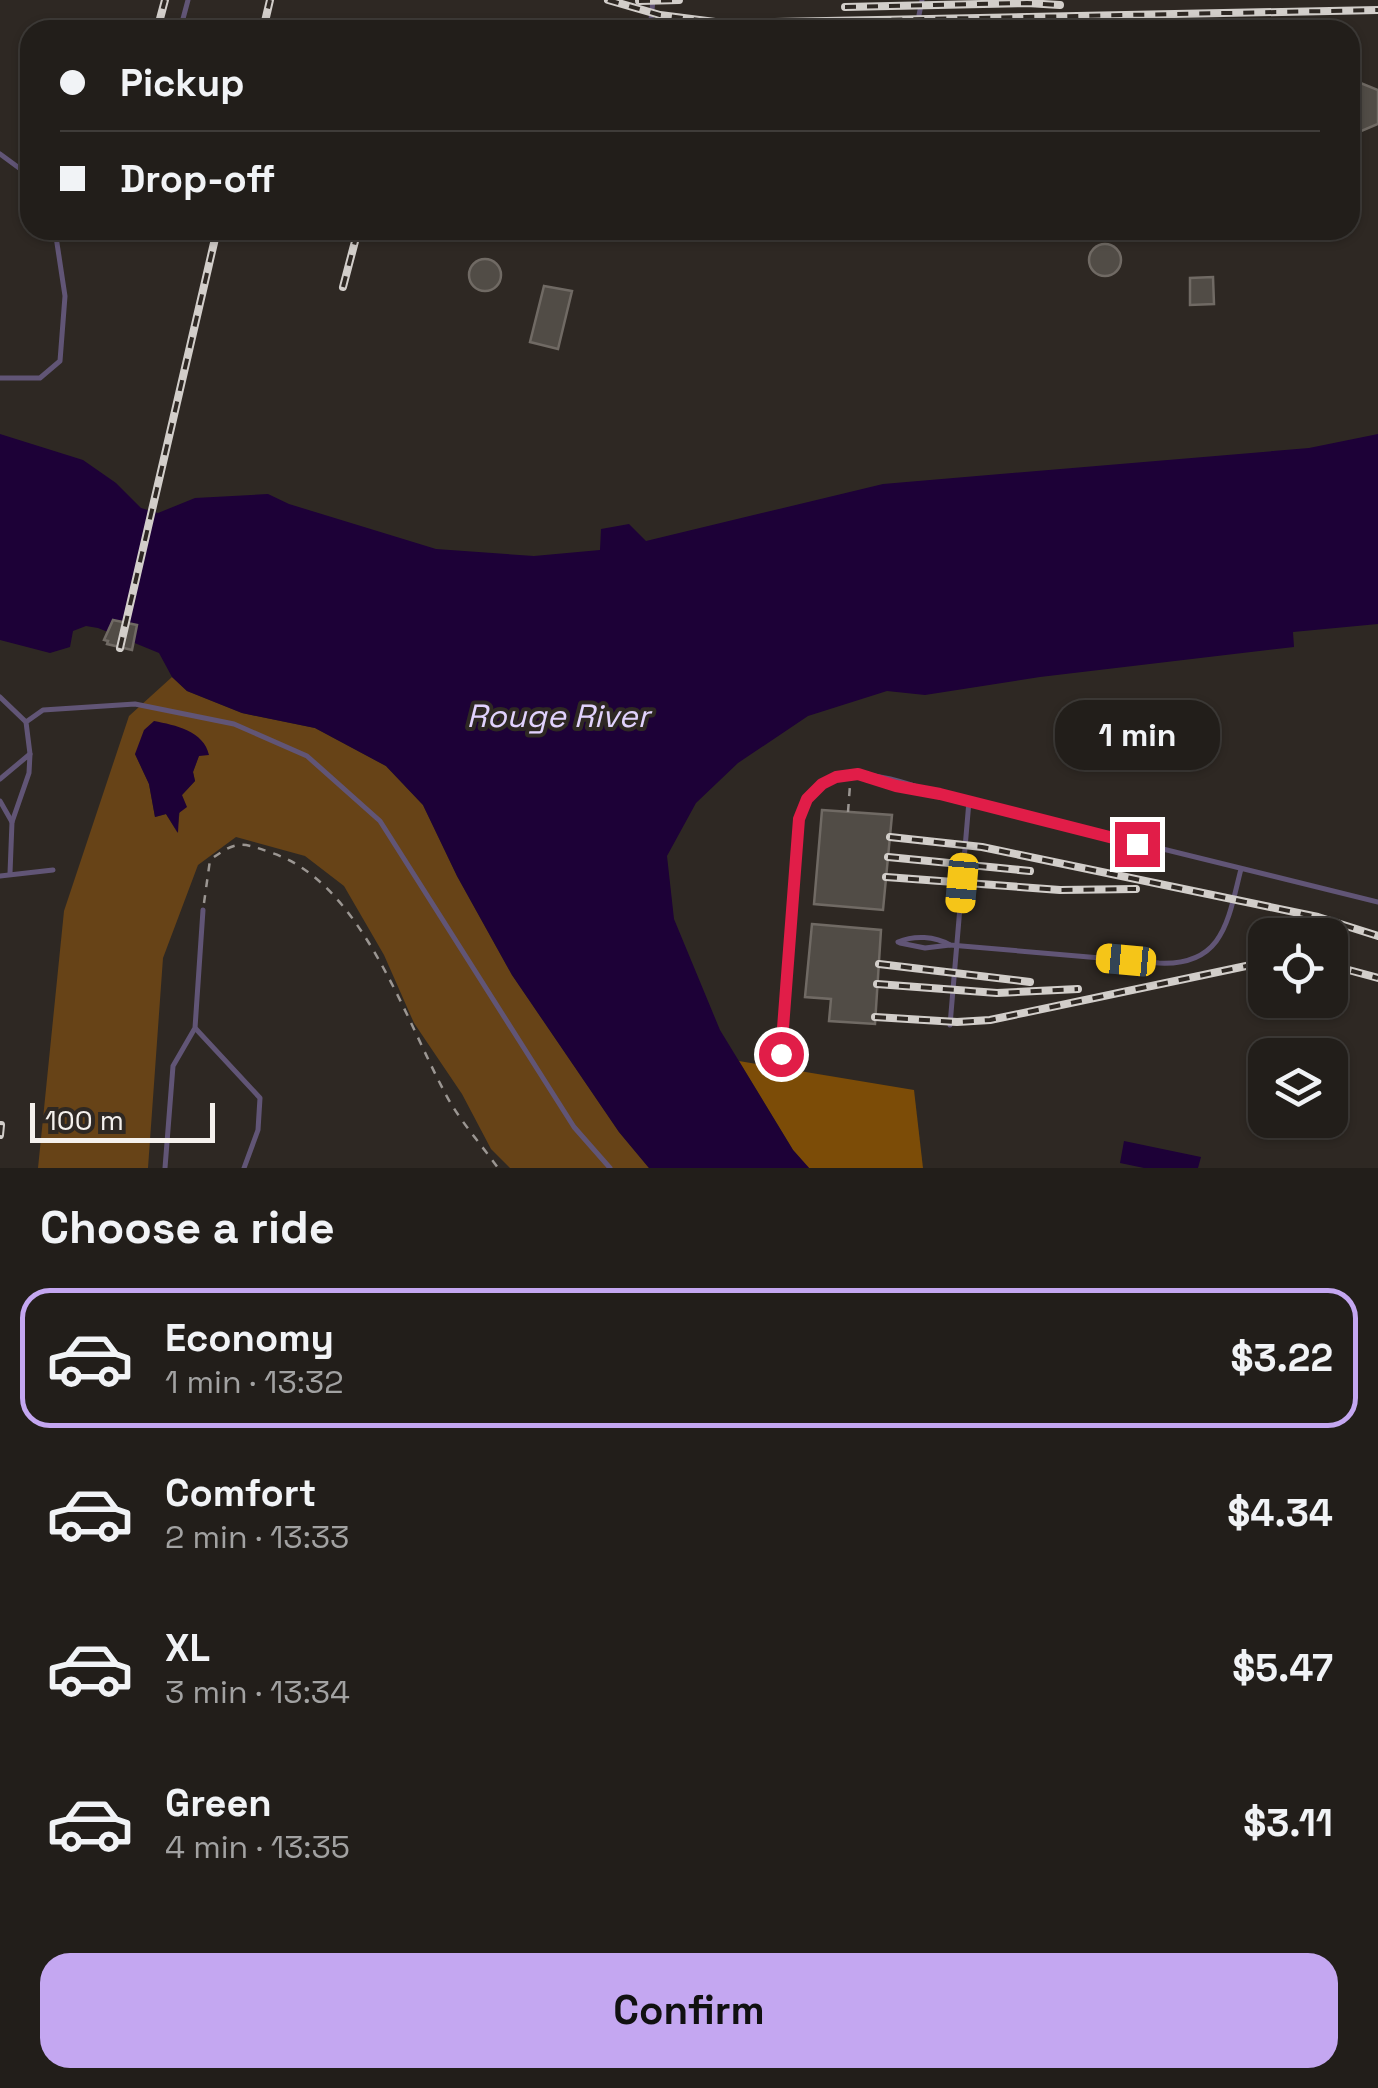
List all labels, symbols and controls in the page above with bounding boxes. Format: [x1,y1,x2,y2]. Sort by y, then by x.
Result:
text: Pickup [120,59,244,107]
text: Drop-off [120,155,275,203]
water label: Rouge River [467,696,652,736]
callout: 1 min [1054,699,1220,769]
text: 1 min [1098,715,1177,755]
route end [1115,822,1160,867]
car [944,852,980,914]
map controls [1248,918,1348,1138]
button: locate [1248,918,1348,1018]
car [1095,942,1157,978]
route start [759,1032,804,1077]
button: layers [1248,1038,1348,1138]
scale bar [30,1098,215,1142]
text: 100 m [45,1102,124,1138]
text: Choose a ride [40,1199,335,1256]
icon: car [45,1313,135,1403]
text: Economy [165,1314,334,1362]
text: $3.22 [1230,1334,1333,1382]
text: 1 min · 13:32 [165,1362,343,1402]
icon: car [45,1468,135,1558]
text: Comfort [165,1469,316,1517]
text: $4.34 [1227,1489,1333,1537]
text: 2 min · 13:33 [165,1517,349,1557]
icon: car [45,1623,135,1713]
text: XL [165,1624,210,1672]
text: $5.47 [1232,1644,1333,1692]
text: 3 min · 13:34 [165,1672,350,1712]
icon: car [45,1778,135,1868]
text: Green [165,1779,272,1827]
text: $3.11 [1243,1799,1333,1847]
text: 4 min · 13:35 [165,1827,350,1867]
button: Confirm [40,1953,1338,2068]

